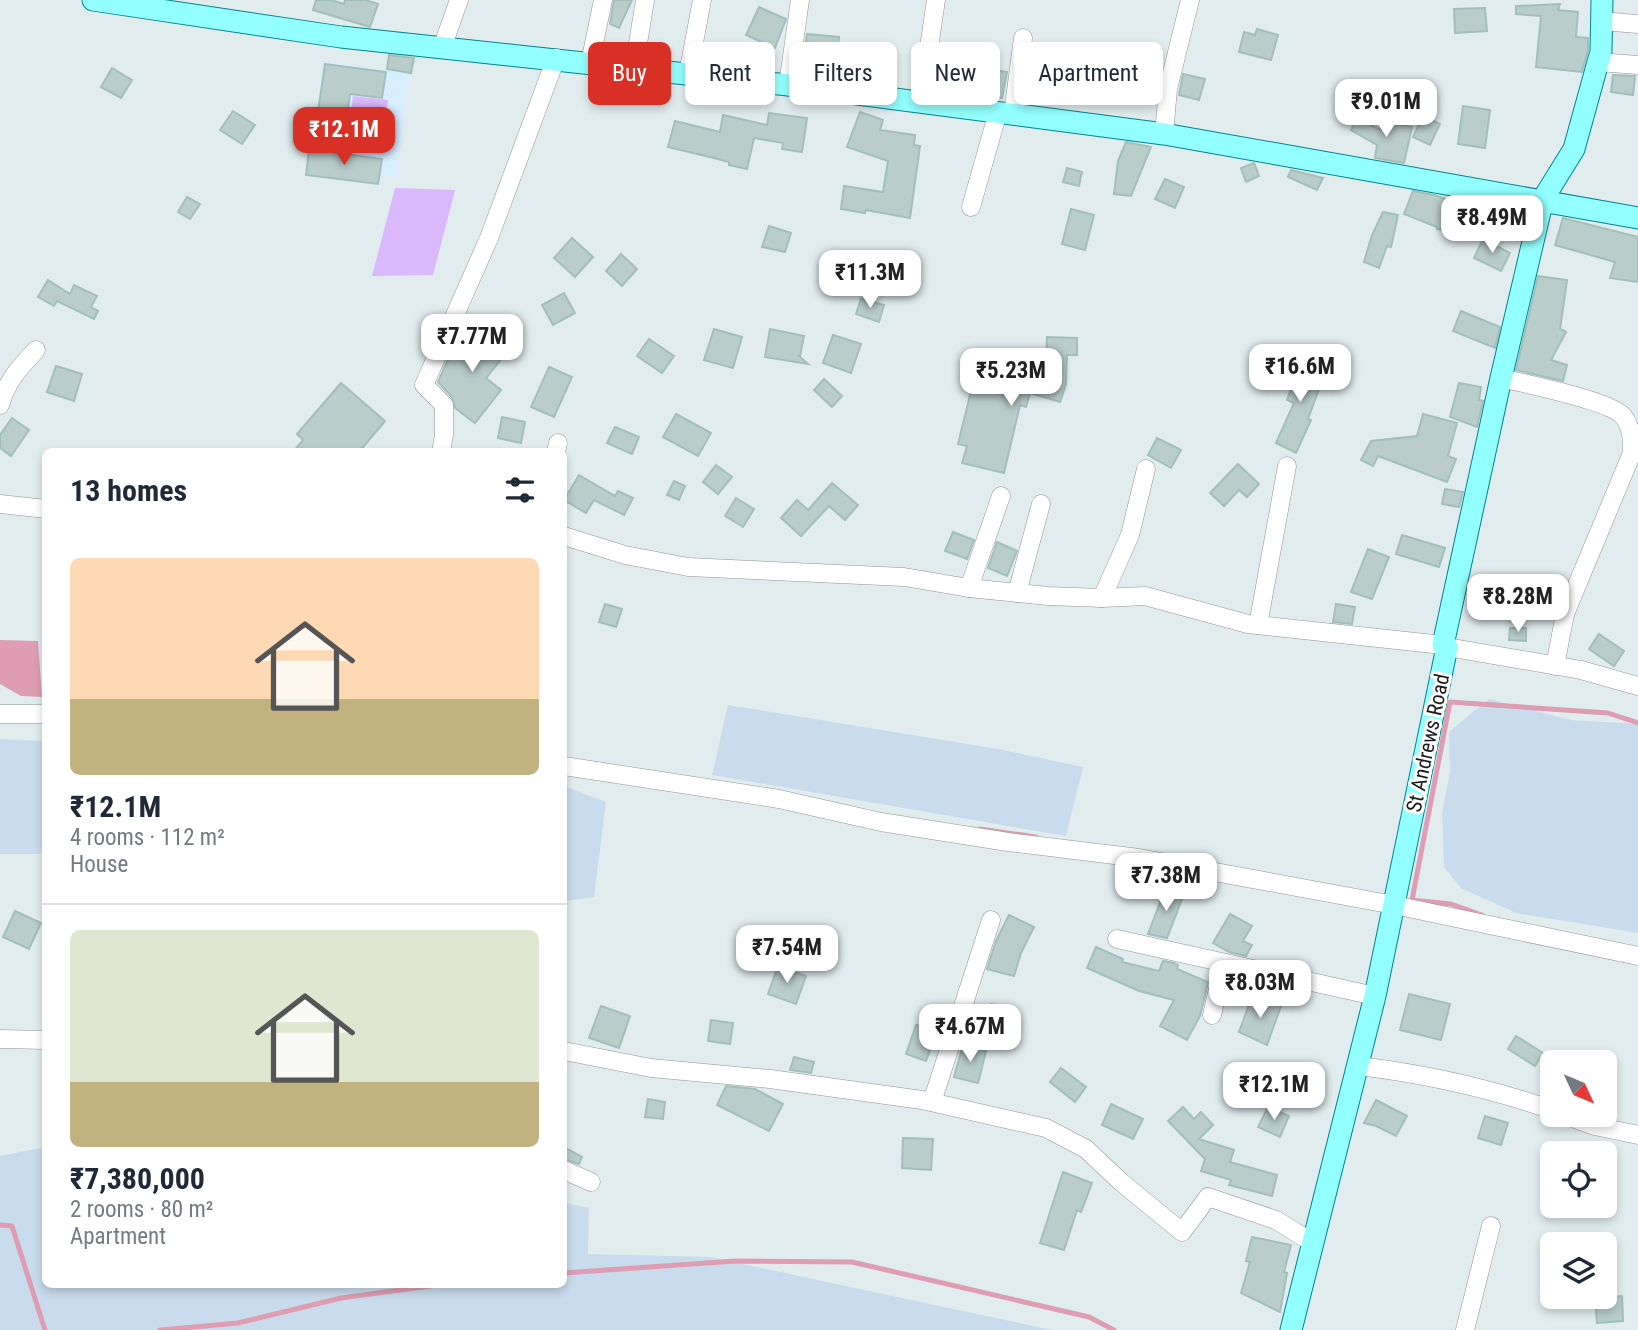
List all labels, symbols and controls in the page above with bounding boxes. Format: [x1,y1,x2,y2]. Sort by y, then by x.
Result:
chip: Buy [588,42,671,105]
chip: Rent [685,42,775,105]
chip: Filters [789,42,897,105]
chip: New [911,42,1000,105]
chip: Apartment [1014,42,1163,105]
pin: ₹9.01M [1329,80,1443,139]
text: ₹9.01M [1351,88,1421,115]
pin: ₹12.1M [287,108,401,167]
text: ₹12.1M [309,116,379,143]
pin: ₹8.49M [1435,196,1549,255]
text: ₹8.49M [1457,204,1527,231]
pin: ₹11.3M [813,250,927,310]
text: ₹11.3M [835,259,905,286]
pin: ₹7.77M [415,314,529,374]
text: ₹7.77M [437,323,507,350]
pin: ₹16.6M [1243,344,1357,404]
pin: ₹5.23M [954,348,1068,408]
text: ₹16.6M [1265,353,1335,380]
text: ₹5.23M [976,357,1046,384]
icon: filters [501,471,539,509]
text: 13 homes [70,473,187,508]
pin: ₹8.28M [1461,574,1575,634]
text: ₹8.28M [1483,583,1553,610]
icon: home [242,603,368,729]
street label: St Andrews Road [1402,672,1454,814]
text: ₹12.1M [70,789,161,824]
text: 4 rooms · 112 m² [70,824,225,851]
text: House [70,851,128,878]
pin: ₹7.38M [1109,853,1223,913]
text: ₹7.38M [1131,862,1201,889]
pin: ₹7.54M [730,926,844,985]
text: ₹7.54M [752,934,822,961]
pin: ₹8.03M [1203,960,1317,1020]
text: ₹8.03M [1225,969,1295,996]
icon: home [242,975,368,1101]
pin: ₹4.67M [913,1004,1027,1064]
text: ₹4.67M [935,1013,1005,1040]
north arrow [1540,1050,1617,1127]
map controls [1540,1050,1617,1309]
pin: ₹12.1M [1217,1062,1331,1122]
text: ₹12.1M [1239,1071,1309,1098]
button: locate [1540,1141,1617,1218]
text: ₹7,380,000 [70,1161,205,1196]
text: 2 rooms · 80 m² [70,1196,213,1223]
text: Apartment [70,1223,166,1250]
button: layers [1540,1232,1617,1309]

